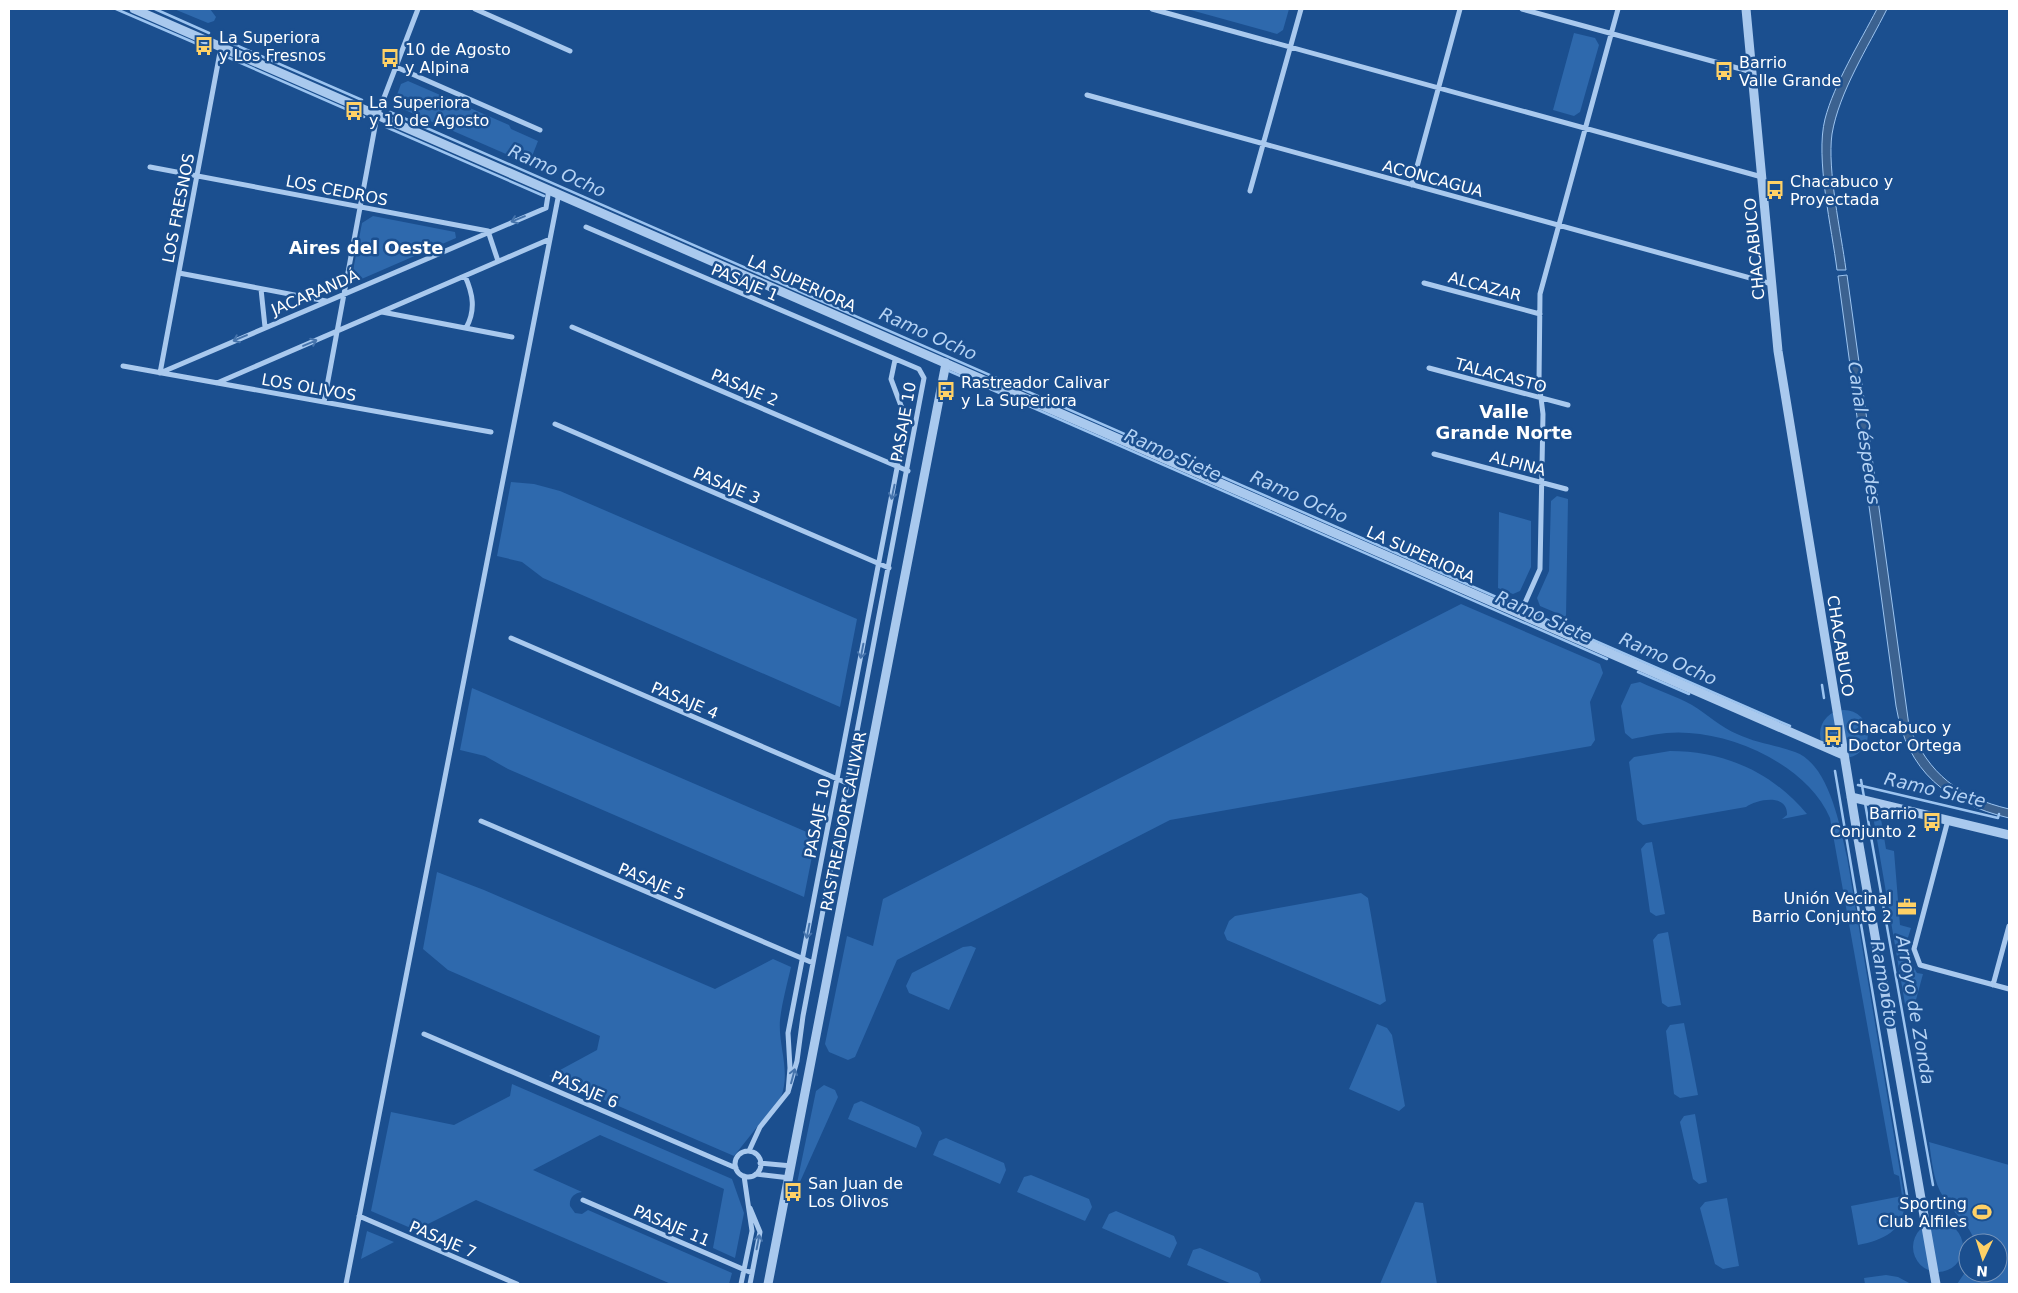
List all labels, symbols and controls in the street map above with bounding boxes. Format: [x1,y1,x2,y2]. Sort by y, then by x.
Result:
place label: La Superiora y Los Fresnos [219,28,326,65]
bus stop icon: La Superiora y Los Fresnos [193,35,215,57]
place label: 10 de Agosto y Alpina [405,40,511,77]
bus stop icon: 10 de Agosto y Alpina [379,47,401,69]
place label: Barrio Valle Grande [1739,53,1841,90]
bus stop icon: Barrio Valle Grande [1713,60,1735,82]
place label: La Superiora y 10 de Agosto [369,93,489,130]
bus stop icon: La Superiora y 10 de Agosto [343,100,365,122]
water label: Ramo Ocho [505,140,609,201]
street label: LOS FRESNOS [159,152,198,265]
street label: ACONCAGUA [1381,156,1485,201]
street label: LOS CEDROS [284,171,390,210]
place label: Chacabuco y Proyectada [1790,172,1893,209]
bus stop icon: Chacabuco y Proyectada [1764,179,1786,201]
street label: CHACABUCO [1741,197,1768,301]
one-way arrow [511,215,526,224]
district label: Aires del Oeste [289,237,443,258]
street label: LA SUPERIORA [745,251,859,316]
street label: PASAJE 1 [708,260,781,305]
street label: JACARANDÁ [267,265,362,320]
street label: ALCAZAR [1446,268,1524,305]
water label: Ramo Ocho [876,303,980,364]
one-way arrow [233,334,248,343]
one-way arrow [302,337,317,347]
street label: TALACASTO [1452,354,1549,397]
water label: Canal Céspedes [1844,360,1885,506]
street label: PASAJE 2 [708,365,781,410]
street label: LOS OLIVOS [260,370,358,405]
place label: Rastreador Calivar y La Superiora [961,373,1110,410]
street label: PASAJE 10 [887,380,920,464]
bus stop icon: Rastreador Calivar y La Superiora [935,380,957,402]
district label: Valle Grande Norte [1435,401,1573,443]
water label: Ramo Siete [1122,424,1225,485]
street label: ALPINA [1488,447,1548,480]
street label: PASAJE 3 [690,463,763,508]
water label: Ramo Ocho [1247,466,1351,527]
one-way arrow [888,483,897,499]
street label: LA SUPERIORA [1364,522,1478,587]
water label: Ramo Siete [1493,586,1596,647]
street label: CHACABUCO [1823,594,1858,698]
water label: Ramo Ocho [1616,628,1720,689]
one-way arrow [856,643,866,659]
street label: PASAJE 4 [648,678,721,723]
place label: Chacabuco y Doctor Ortega [1848,718,1962,755]
bus stop icon: Chacabuco y Doctor Ortega [1822,725,1844,747]
street label: RASTREADOR CALIVAR [817,730,870,912]
water label: Ramo Siete [1882,768,1988,811]
street label: PASAJE 10 [800,776,835,860]
place label: Barrio Conjunto 2 [1830,804,1917,841]
bus stop icon: Barrio Conjunto 2 [1921,811,1943,833]
street label: PASAJE 5 [615,859,688,904]
place label: Unión Vecinal Barrio Conjunto 2 [1752,889,1892,926]
office icon: Unión Vecinal Barrio Conjunto 2 [1896,896,1918,918]
one-way arrow [802,923,812,939]
water label: Arroyo de Zonda [1892,933,1939,1086]
water label: Ramo 6to [1867,939,1902,1029]
street label: PASAJE 6 [548,1067,621,1112]
one-way arrow [789,1069,798,1085]
place label: San Juan de Los Olivos [808,1174,903,1211]
bus stop icon: San Juan de Los Olivos [782,1181,804,1203]
place label: Sporting Club Alfiles [1878,1194,1967,1231]
street label: PASAJE 11 [631,1201,713,1250]
sports icon: Sporting Club Alfiles [1971,1201,1993,1223]
street label: PASAJE 7 [406,1217,479,1262]
north arrow [1958,1233,2008,1283]
one-way arrow [754,1235,763,1251]
text: N [1976,1263,1988,1279]

